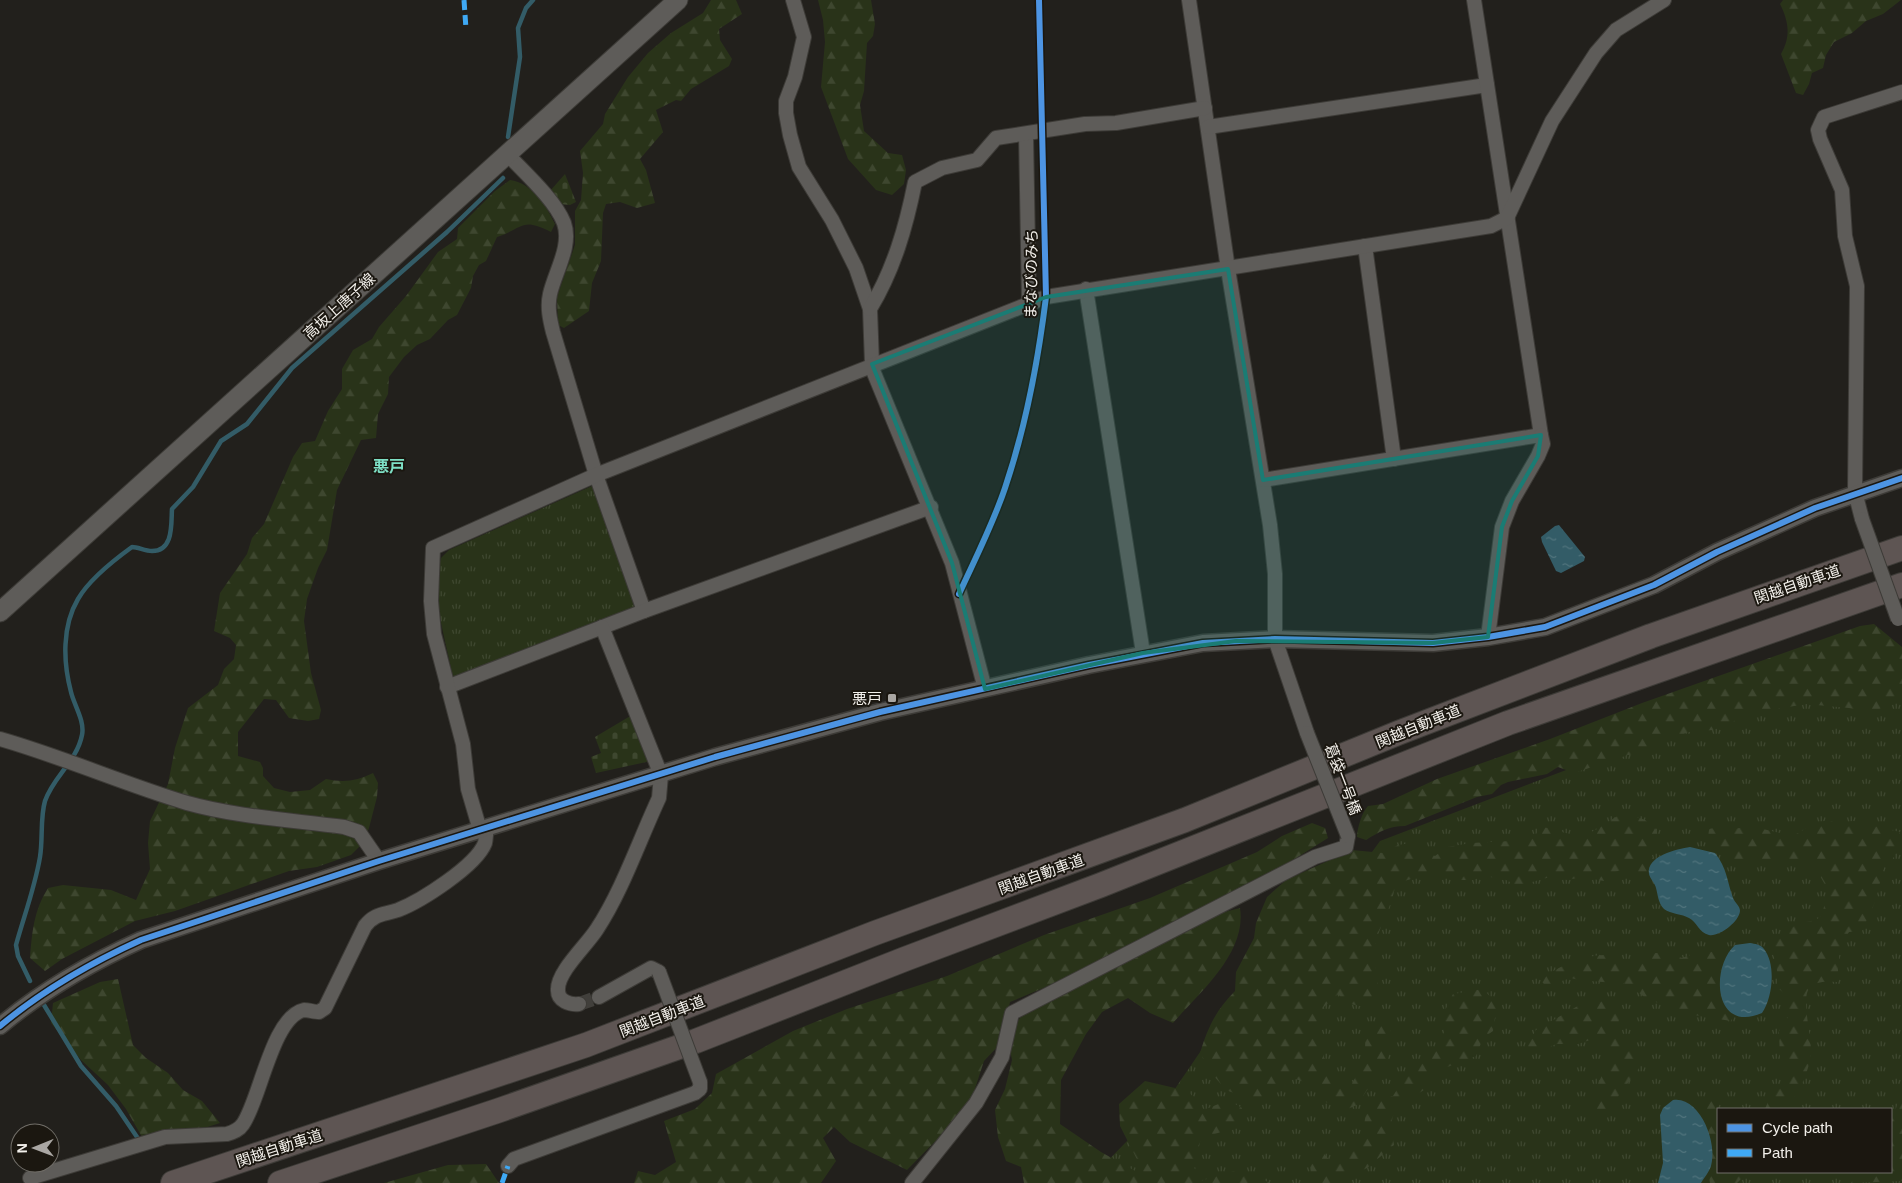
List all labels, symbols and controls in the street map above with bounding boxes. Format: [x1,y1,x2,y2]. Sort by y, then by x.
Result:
street label: まなびのみち [1022,229,1040,319]
street label: 高坂上唐子線 [300,270,378,342]
district label: 悪戸 [373,458,405,475]
street label: 関越自動車道 [1752,561,1842,607]
place label: 悪戸 [852,690,882,707]
marker: 悪戸 [886,692,898,704]
street label: 関越自動車道 [1373,701,1463,751]
street label: 葛袋一号橋 [1322,741,1364,817]
street label: 関越自動車道 [996,851,1086,897]
street label: 関越自動車道 [617,992,707,1040]
legend [1717,1108,1892,1173]
text: Cycle path [1762,1119,1833,1136]
north arrow [10,1123,60,1173]
street label: 関越自動車道 [234,1126,324,1170]
text: N [14,1143,30,1153]
text: Path [1762,1144,1793,1161]

